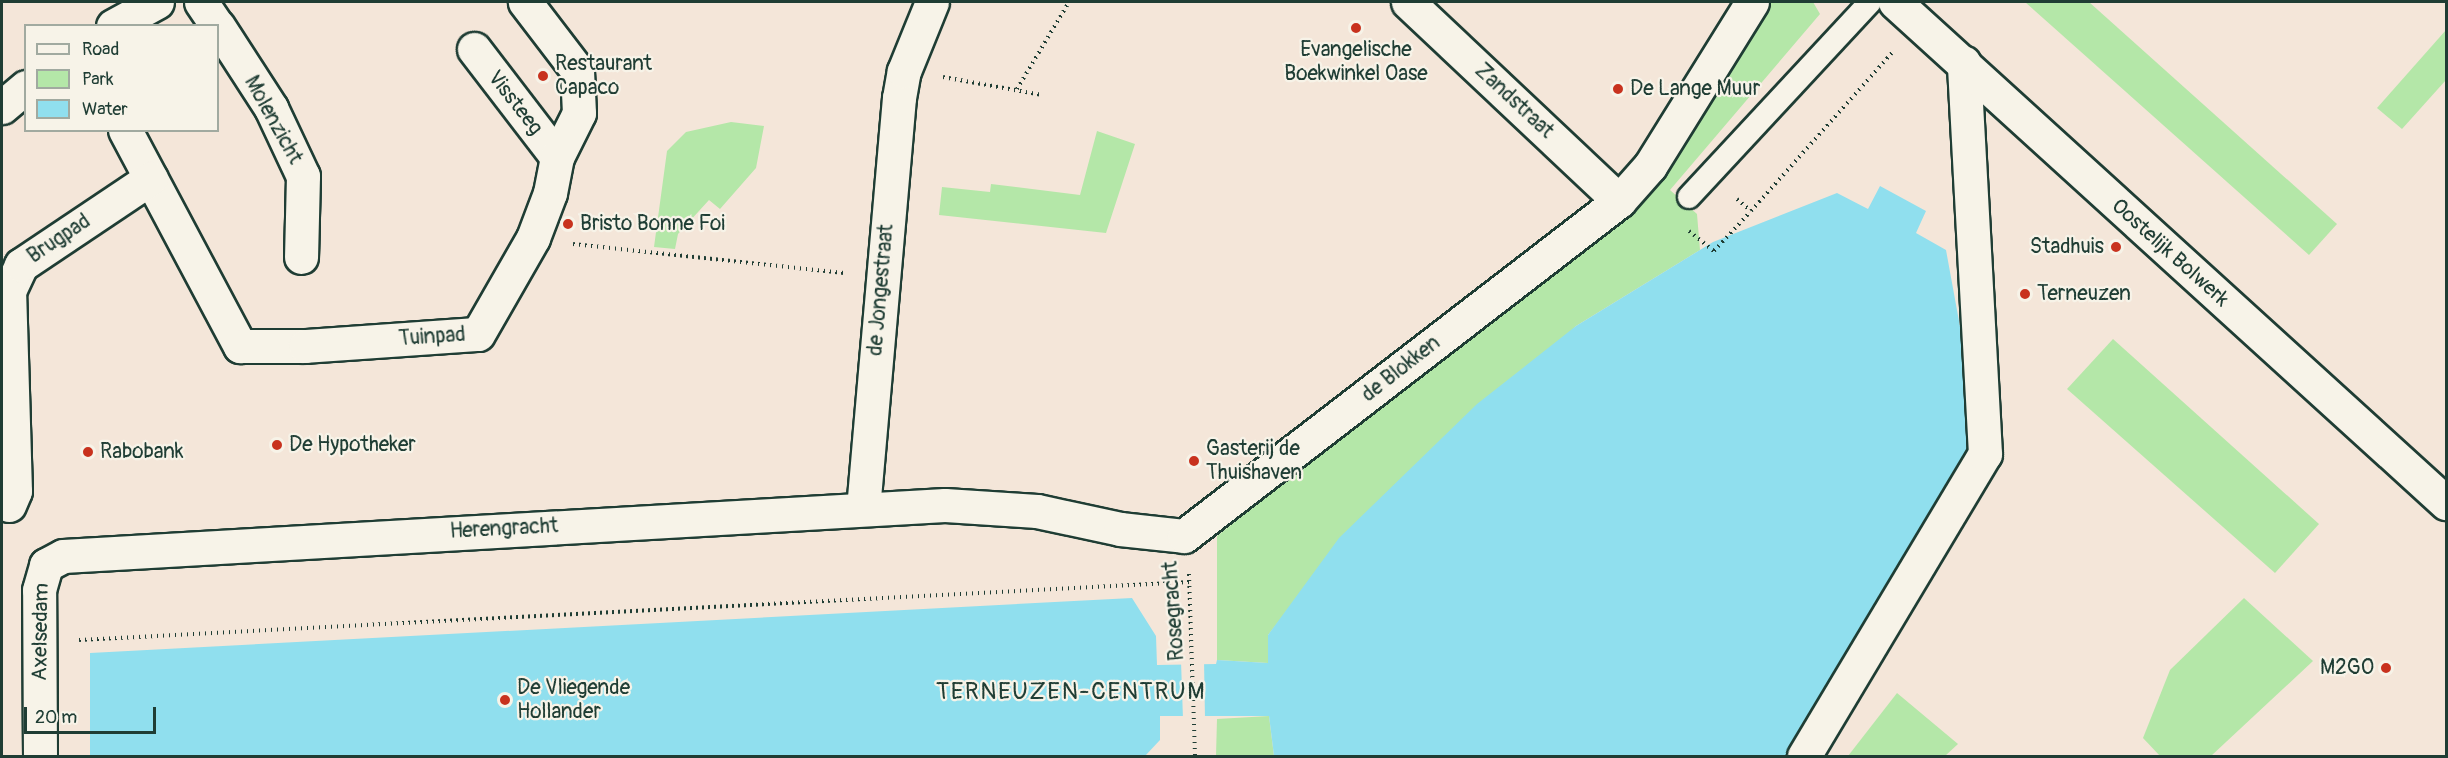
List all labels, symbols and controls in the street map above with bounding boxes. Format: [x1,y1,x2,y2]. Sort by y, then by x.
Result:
marker: Evangelische Boekwinkel Oase [1349,21,1363,35]
legend [24,24,219,132]
place label: Evangelische Boekwinkel Oase [1284,37,1428,87]
text: Road [82,38,119,61]
place label: Restaurant Capaco [555,51,652,101]
street label: Zandstraat [1469,58,1559,144]
street label: Vissteeg [482,66,548,140]
text: Park [82,68,114,91]
marker: Restaurant Capaco [536,69,550,83]
street label: Molenzicht [238,72,308,168]
place label: De Lange Muur [1630,76,1760,102]
marker: De Lange Muur [1611,82,1625,96]
text: Water [82,98,128,121]
street label: Oostelijk Bolwerk [2106,194,2234,312]
street label: Brugpad [23,209,95,269]
place label: Bristo Bonne Foi [580,211,725,237]
marker: Bristo Bonne Foi [561,217,575,231]
street label: de Jongestraat [863,223,899,357]
place label: Stadhuis [2030,234,2104,260]
marker: Stadhuis [2109,240,2123,254]
place label: Terneuzen [2037,281,2131,307]
marker: Terneuzen [2018,287,2032,301]
street label: Tuinpad [398,322,466,352]
street label: de Blokken [1357,330,1445,408]
place label: De Hypotheker [289,432,416,458]
place label: Gasterij de Thuishaven [1206,436,1302,486]
marker: De Hypotheker [270,438,284,452]
place label: Rabobank [100,439,184,465]
marker: Rabobank [81,445,95,459]
marker: Gasterij de Thuishaven [1187,454,1201,468]
street label: Herengracht [449,514,559,544]
street label: Rosegracht [1158,560,1190,662]
street label: Axelsedam [28,583,54,681]
place label: M2GO [2320,655,2374,681]
marker: M2GO [2379,661,2393,675]
place label: De Vliegende Hollander [517,675,630,725]
district label: TERNEUZEN-CENTRUM [936,678,1206,706]
marker: De Vliegende Hollander [498,693,512,707]
scale bar [27,695,159,733]
text: 20 m [35,706,77,729]

